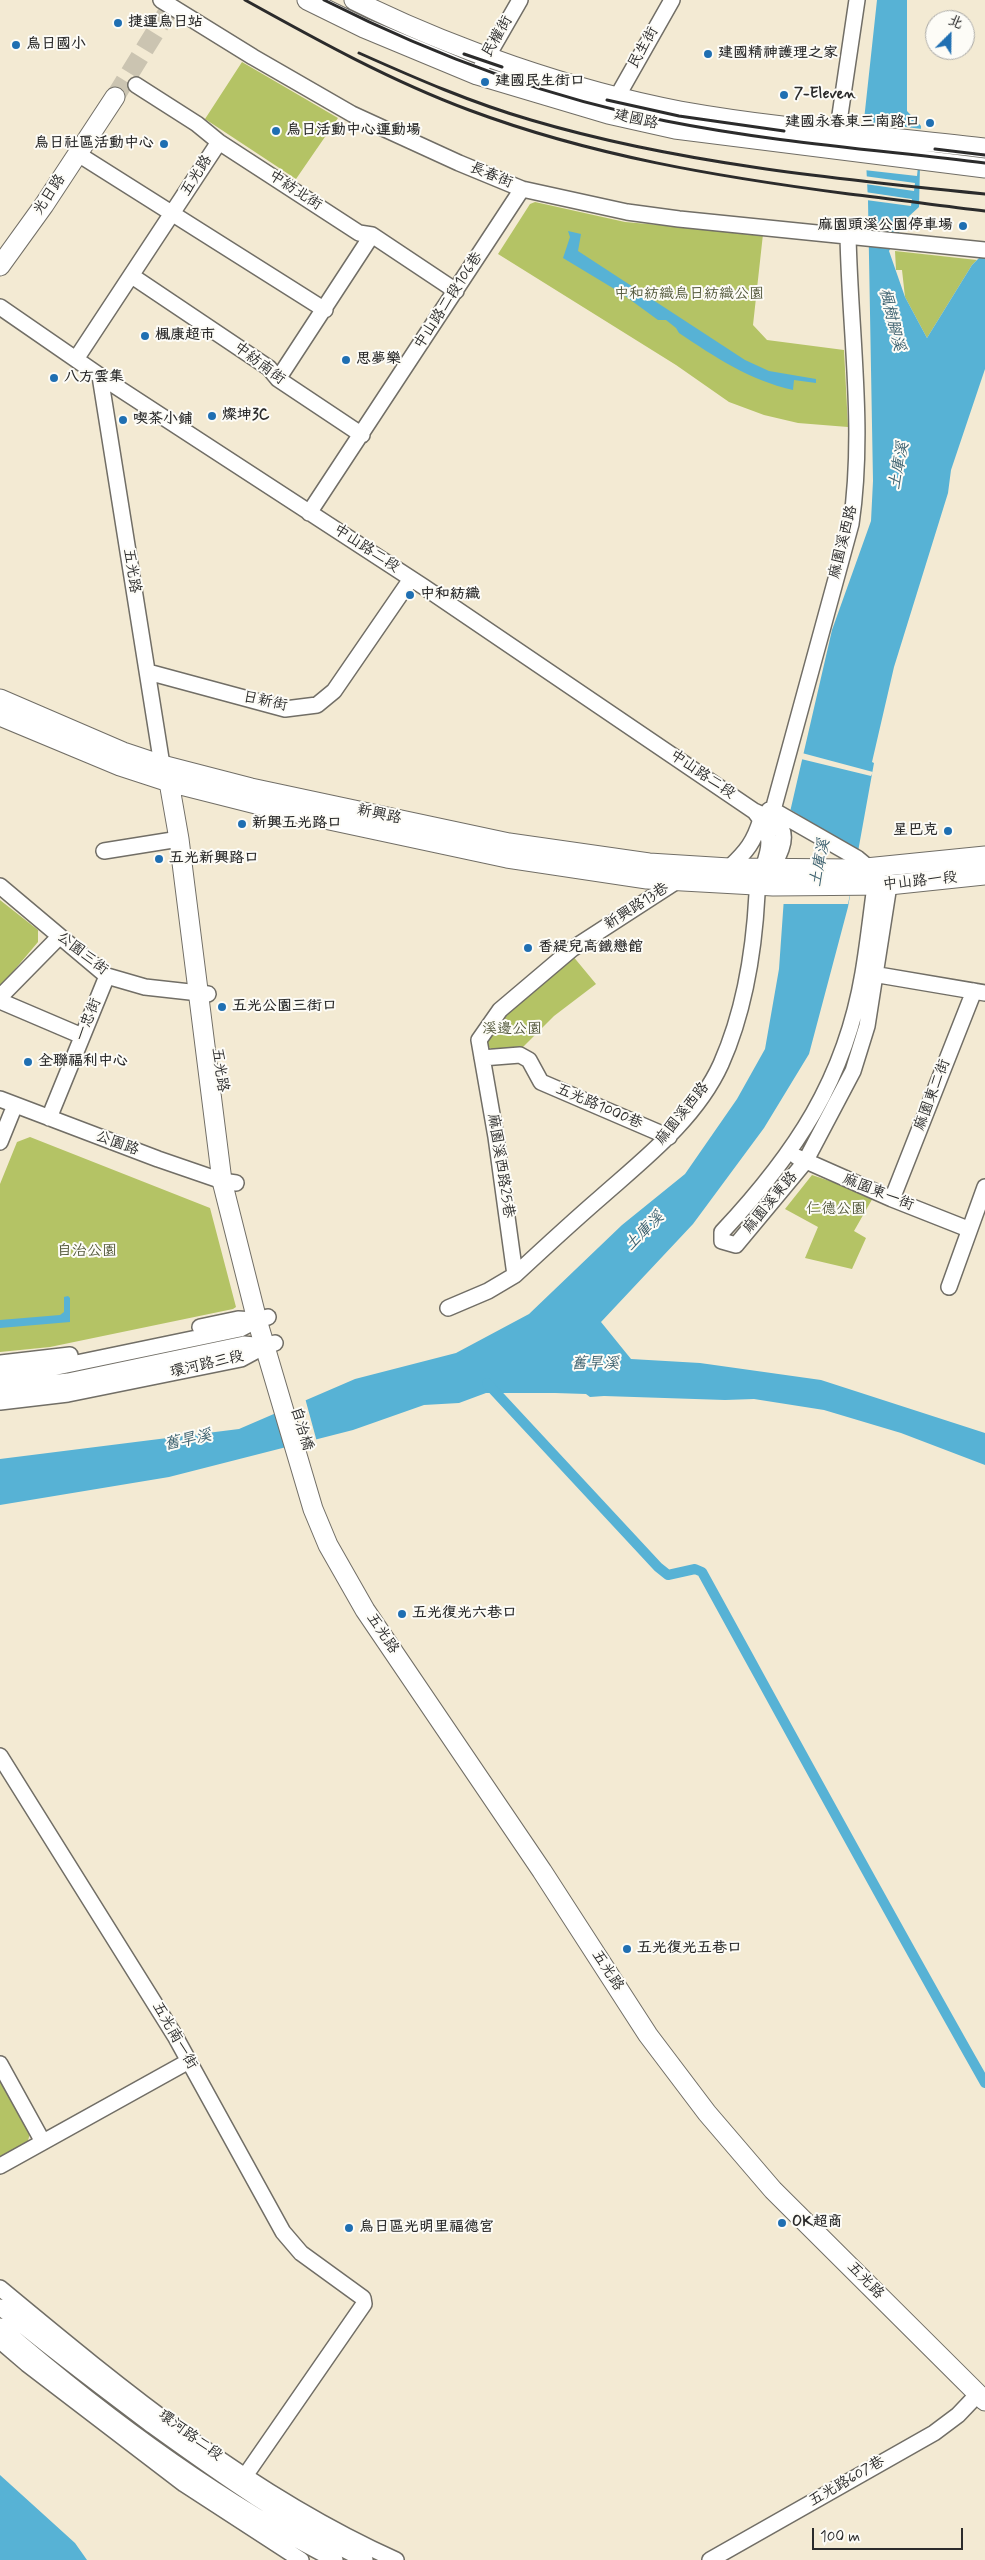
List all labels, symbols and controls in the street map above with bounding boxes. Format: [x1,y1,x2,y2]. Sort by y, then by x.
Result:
north arrow [925,10,975,60]
text: 北 [946,11,965,33]
street label: 民權街 [479,13,517,61]
place label: 捷運烏日站 [128,14,203,32]
marker: 捷運烏日站 [112,17,124,29]
street label: 民生街 [625,24,663,72]
place label: 烏日國小 [26,36,86,54]
marker: 烏日國小 [10,39,22,51]
place label: 建國精神護理之家 [718,45,838,63]
marker: 建國精神護理之家 [702,48,714,60]
place label: 建國民生街口 [495,73,585,91]
marker: 建國民生街口 [479,76,491,88]
place label: 7-Eleven [794,86,856,104]
marker: 7-Eleven [778,89,790,101]
street label: 建國路 [612,106,660,134]
place label: 建國永春東三南路口 [785,114,920,132]
marker: 建國永春東三南路口 [924,117,936,129]
place label: 烏日活動中心運動場 [286,122,421,140]
marker: 烏日活動中心運動場 [270,125,282,137]
place label: 烏日社區活動中心 [34,135,154,153]
marker: 烏日社區活動中心 [158,138,170,150]
street label: 五光路 [177,152,217,200]
street label: 長春街 [467,159,515,193]
street label: 中紡北街 [265,167,325,215]
street label: 光日路 [30,171,70,219]
place label: 麻園頭溪公園停車場 [818,217,953,235]
marker: 麻園頭溪公園停車場 [957,220,969,232]
street label: 中山路二段106巷 [411,249,487,353]
park label: 中和紡織烏日紡織公園 [614,286,764,304]
water label: 楓樹腳溪 [874,287,908,353]
place label: 楓康超市 [155,327,215,345]
marker: 楓康超市 [139,330,151,342]
street label: 中紡南街 [230,339,288,389]
place label: 思夢樂 [356,351,401,369]
marker: 思夢樂 [340,354,352,366]
place label: 八方雲集 [64,369,124,387]
marker: 八方雲集 [48,372,60,384]
place label: 燦坤3C [222,407,269,425]
marker: 燦坤3C [206,410,218,422]
place label: 喫茶小鋪 [133,411,193,429]
marker: 喫茶小鋪 [117,414,129,426]
water label: 土庫溪 [886,441,914,491]
street label: 麻園溪西路 [826,503,862,581]
street label: 中山路二段 [330,521,402,577]
street label: 五光路 [119,547,143,595]
place label: 中和紡織 [420,586,480,604]
marker: 中和紡織 [404,589,416,601]
street label: 日新街 [241,689,289,715]
street label: 中山路二段 [666,747,738,803]
street label: 新興路 [355,802,403,828]
place label: 新興五光路口 [252,815,342,833]
marker: 新興五光路口 [236,818,248,830]
place label: 星巴克 [893,822,938,840]
marker: 星巴克 [942,825,954,837]
water label: 土庫溪 [807,838,835,888]
place label: 五光新興路口 [169,850,259,868]
marker: 五光新興路口 [153,853,165,865]
street label: 中山路一段 [882,869,958,895]
street label: 新興路13巷 [601,880,673,934]
street label: 公園三街 [53,928,111,980]
place label: 香緹兒高鐵戀館 [538,939,643,957]
marker: 香緹兒高鐵戀館 [522,942,534,954]
street label: 一忠街 [72,996,106,1044]
place label: 五光公園三街口 [232,998,337,1016]
marker: 五光公園三街口 [216,1001,228,1013]
park label: 溪邊公園 [482,1021,542,1039]
street label: 五光路 [207,1046,231,1094]
place label: 全聯福利中心 [38,1053,128,1071]
marker: 全聯福利中心 [22,1056,34,1068]
street label: 麻園東二街 [911,1057,955,1133]
street label: 麻園溪西路 [652,1079,714,1149]
street label: 五光路1000巷 [553,1081,645,1133]
street label: 麻園溪西路25巷 [483,1113,517,1219]
street label: 公園路 [93,1128,141,1160]
street label: 麻園溪東路 [740,1168,802,1238]
street label: 麻園東一街 [840,1171,916,1215]
park label: 仁德公園 [806,1201,866,1219]
water label: 土庫溪 [621,1208,669,1256]
park label: 自治公園 [57,1243,117,1261]
street label: 環河路三段 [168,1348,246,1382]
water label: 舊旱溪 [571,1355,619,1375]
street label: 自治橋 [286,1405,316,1453]
water label: 舊旱溪 [163,1427,213,1455]
place label: 五光復光六巷口 [412,1605,517,1623]
marker: 五光復光六巷口 [396,1608,408,1620]
street label: 五光路 [362,1610,402,1658]
place label: 五光復光五巷口 [637,1940,742,1958]
marker: 五光復光五巷口 [621,1943,633,1955]
street label: 五光路 [587,1947,627,1995]
street label: 五光南一街 [147,1999,201,2073]
place label: OK超商 [792,2214,843,2232]
marker: OK超商 [776,2217,788,2229]
place label: 烏日區光明里福德宮 [359,2219,494,2237]
marker: 烏日區光明里福德宮 [343,2222,355,2234]
street label: 五光路 [843,2259,887,2303]
street label: 環河路二段 [154,2407,226,2465]
street label: 五光路607巷 [806,2453,888,2511]
scale bar [815,2518,966,2550]
text: 100 m [820,2527,860,2547]

